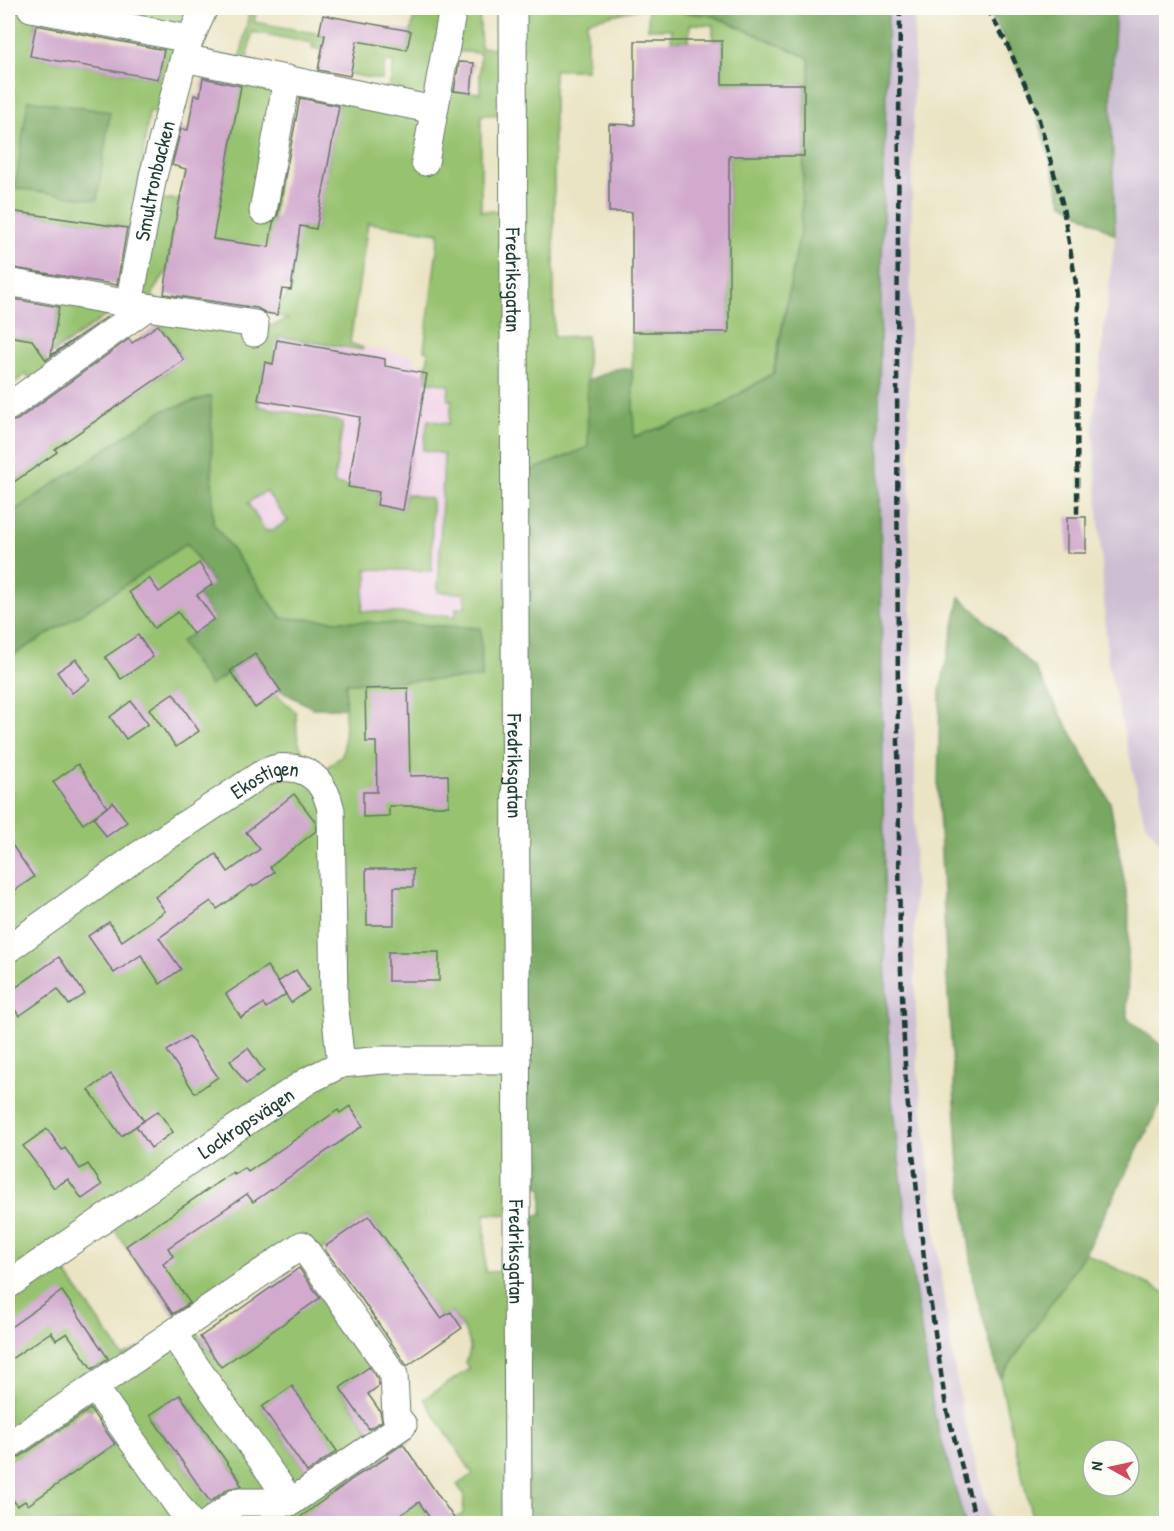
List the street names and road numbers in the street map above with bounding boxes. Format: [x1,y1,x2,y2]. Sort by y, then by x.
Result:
street label: Smultronbacken [127,117,181,243]
street label: Fredriksgatan [499,227,529,332]
street label: Fredriksgatan [501,713,530,818]
street label: Ekostigen [224,753,302,805]
street label: Lockropsvägen [192,1079,300,1165]
street label: Fredriksgatan [502,1199,532,1304]

